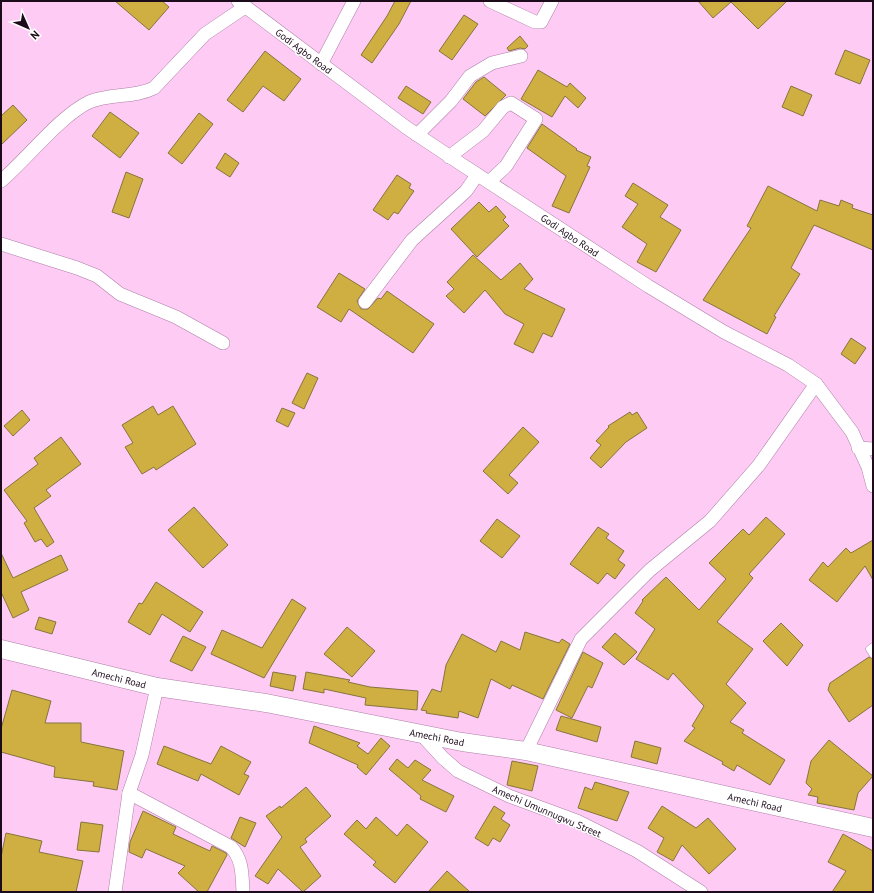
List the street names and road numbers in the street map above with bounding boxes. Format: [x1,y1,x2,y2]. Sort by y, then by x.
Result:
street label: Godi Agbo Road [273,26,335,77]
street label: Godi Agbo Road [538,211,601,260]
street label: Amechi Road [90,665,147,691]
street label: Amechi Road [408,726,465,749]
street label: Amechi Umunnugwu Street [490,783,604,841]
street label: Amechi Road [726,790,783,815]

